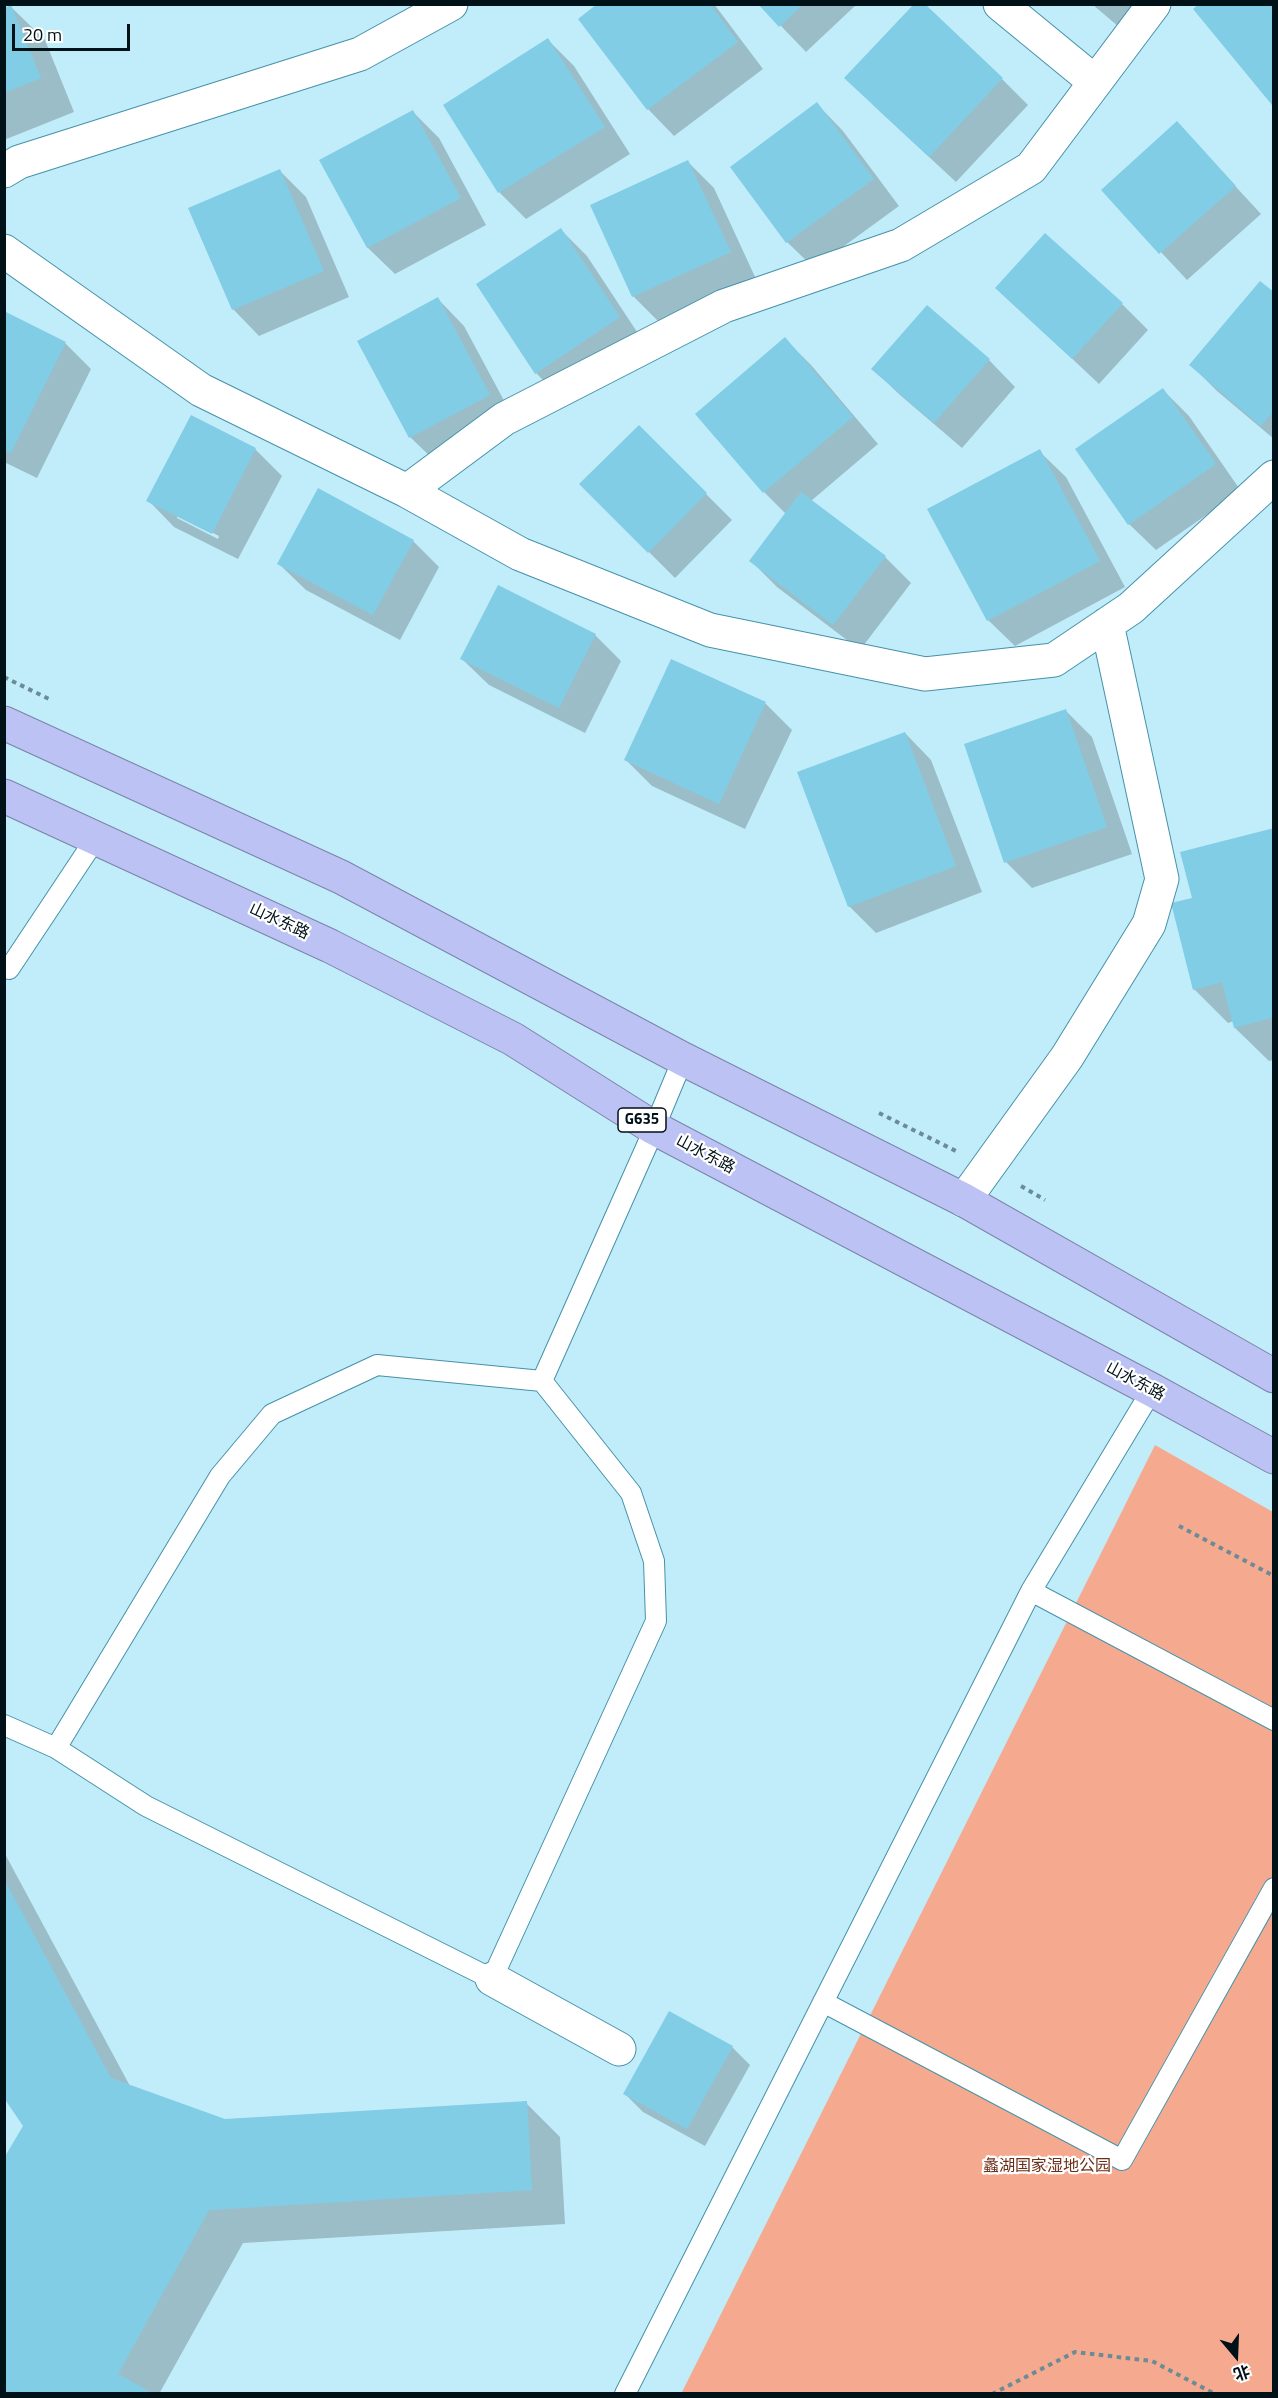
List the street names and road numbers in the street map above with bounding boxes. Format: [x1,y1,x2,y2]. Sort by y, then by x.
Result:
street label: 山水东路 [246,900,312,944]
road number: G635 [618,1108,666,1132]
street label: 山水东路 [672,1132,738,1178]
street label: 山水东路 [1102,1359,1168,1405]

